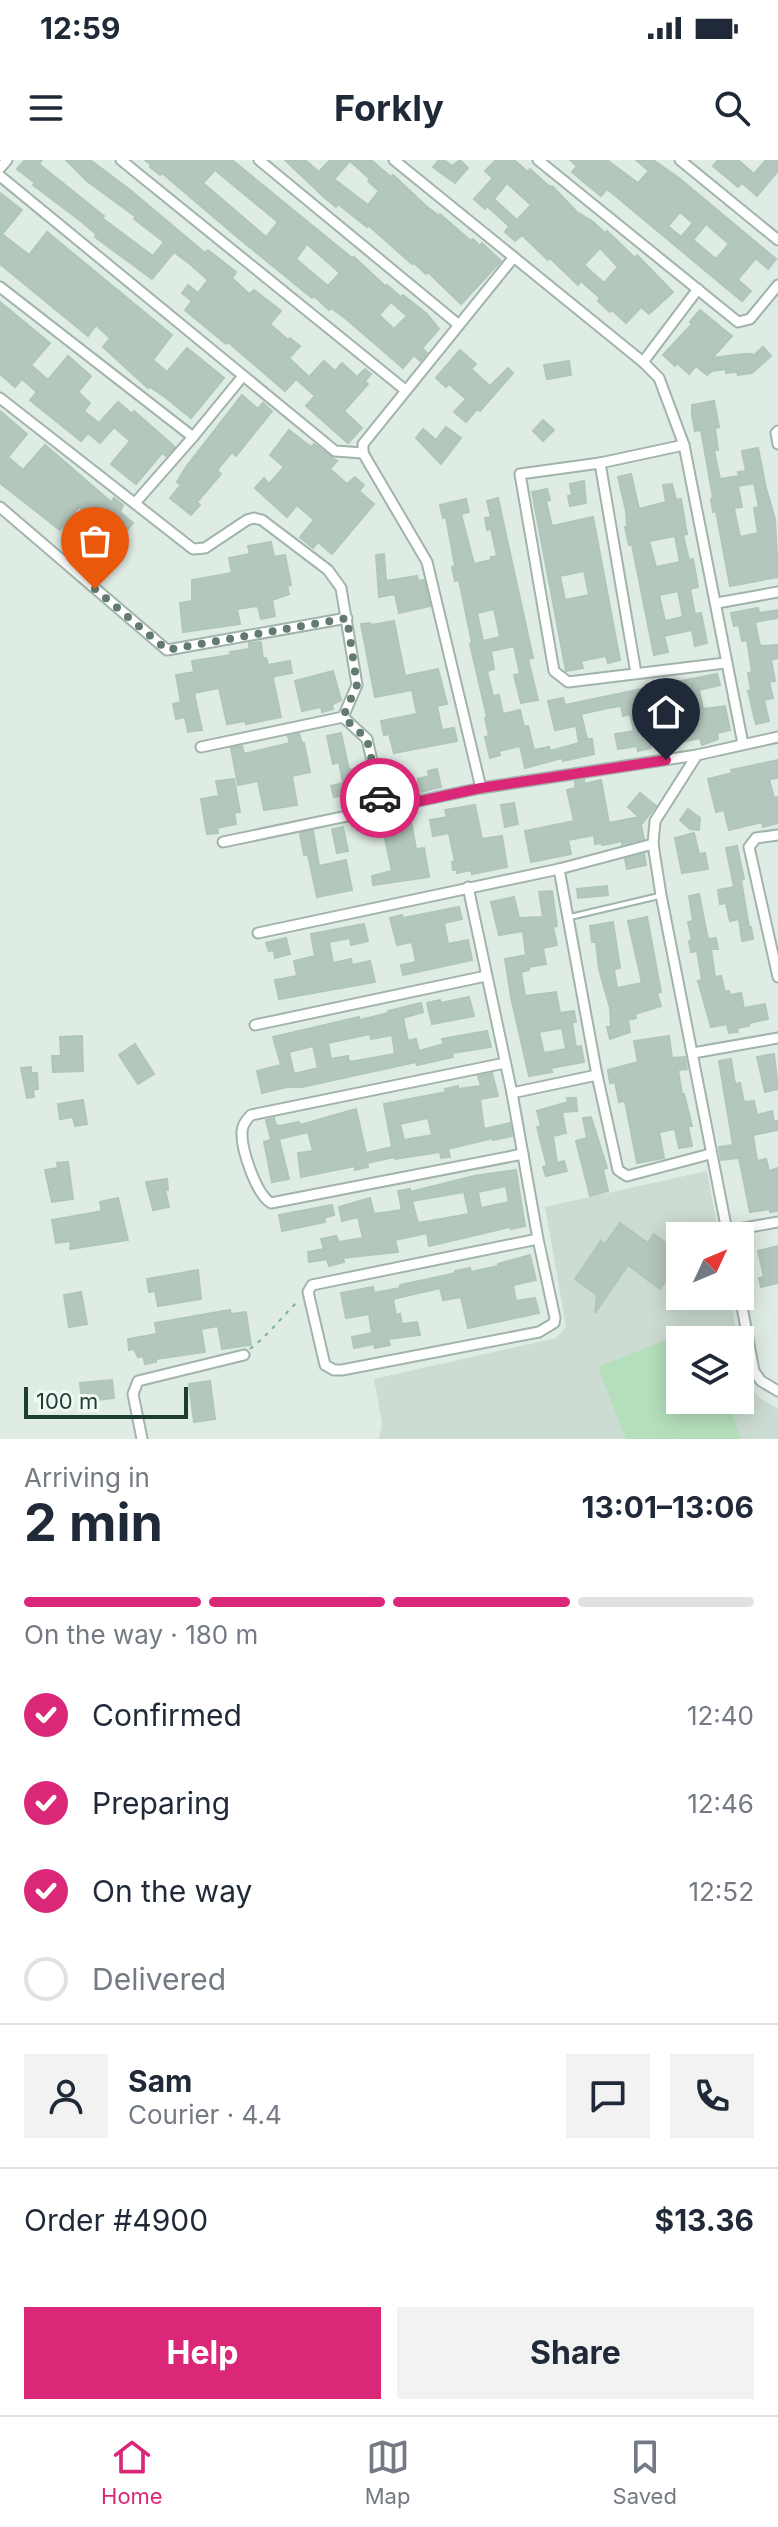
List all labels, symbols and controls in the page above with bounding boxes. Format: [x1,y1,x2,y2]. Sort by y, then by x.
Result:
text: 12:59 [40,10,121,46]
icon: menu [24,86,68,130]
text: Forkly [334,86,444,130]
icon: search [710,86,754,130]
pin [61,507,129,589]
icon: bag [73,519,117,563]
pin [632,678,700,760]
icon: home [644,690,688,734]
courier [340,758,420,838]
icon: car [358,776,402,820]
north arrow [666,1222,754,1310]
map controls [666,1222,754,1414]
button: layers [666,1326,754,1414]
scale bar [24,1383,188,1419]
text: 100 m [36,1388,98,1414]
text: Arriving in [24,1462,150,1493]
text: 13:01–13:06 [581,1489,754,1525]
text: 2 min [24,1491,163,1554]
text: On the way · 180 m [24,1619,258,1650]
icon: check [24,1693,68,1737]
text: Confirmed [92,1697,242,1733]
text: 12:40 [687,1700,754,1731]
icon: check [24,1781,68,1825]
text: Preparing [92,1785,230,1821]
text: 12:46 [687,1788,754,1819]
icon: check [24,1869,68,1913]
text: On the way [92,1873,252,1909]
text: 12:52 [688,1876,754,1907]
text: Delivered [92,1961,226,1997]
button: person [24,2054,108,2138]
button: chat [566,2054,650,2138]
button: phone [670,2054,754,2138]
text: Sam [128,2063,192,2099]
text: Courier · 4.4 [128,2099,282,2130]
text: Order #4900 [24,2202,208,2238]
text: $13.36 [655,2202,754,2238]
button: Help [24,2307,381,2399]
button: Share [397,2307,754,2399]
tab: Home [101,2435,163,2509]
tab: Map [365,2435,410,2509]
tab: Saved [613,2435,677,2509]

